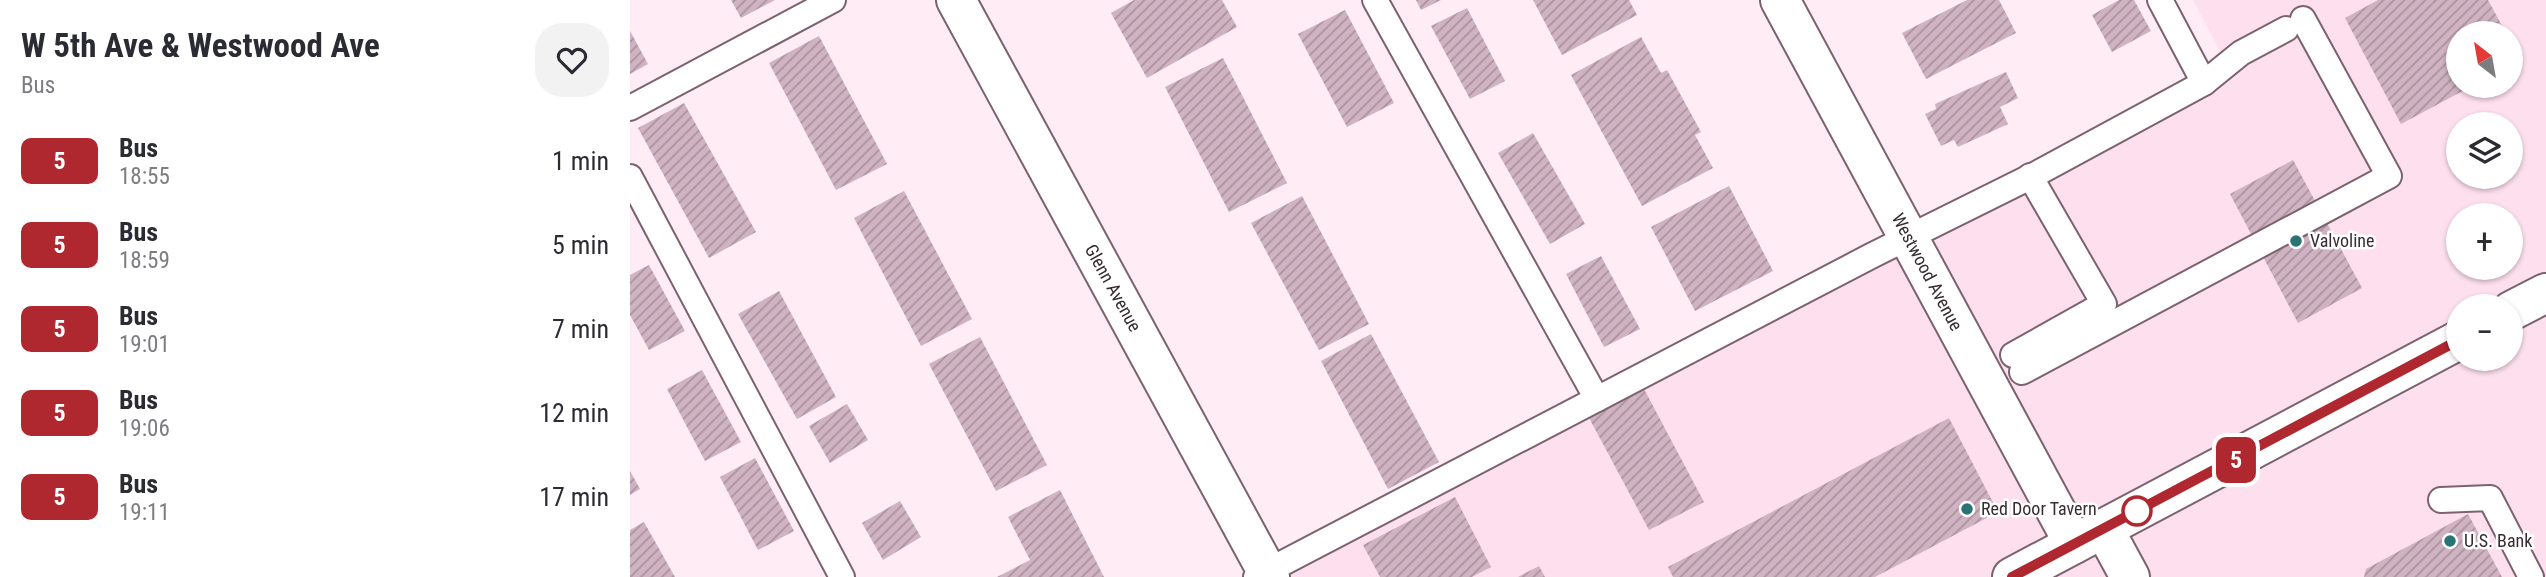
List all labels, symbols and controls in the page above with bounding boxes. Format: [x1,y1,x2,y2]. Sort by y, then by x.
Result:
north arrow [2446,21,2524,98]
map controls [2446,21,2523,371]
button: heart [535,23,609,97]
text: W 5th Ave & Westwood Ave [21,26,380,65]
text: Bus [21,72,55,99]
button: layers [2446,112,2523,189]
text: Bus [119,133,158,163]
text: 1 min [552,146,609,176]
text: 5 [53,147,66,175]
text: 18:55 [119,163,170,190]
button: + [2446,203,2523,280]
street label: Westwood Avenue [1888,209,1967,334]
text: Bus [119,217,158,247]
text: 5 min [552,230,609,260]
place label: Valvoline [2310,230,2374,251]
text: 5 [53,231,66,259]
marker: Valvoline [2288,233,2304,249]
street label: Glenn Avenue [1081,240,1146,335]
text: 18:59 [119,247,170,274]
button: − [2446,294,2523,371]
text: Bus [119,301,158,331]
text: 7 min [552,314,609,344]
text: 5 [53,315,66,343]
text: 19:01 [119,331,170,358]
text: Bus [119,385,158,415]
text: 12 min [539,398,609,428]
text: 5 [53,399,66,427]
text: 19:06 [119,415,170,442]
line badge: 5 [2213,437,2259,483]
text: 5 [2230,446,2242,474]
text: Bus [119,469,158,499]
text: 17 min [539,482,609,512]
text: 5 [53,483,66,511]
unlabelled marker [2122,496,2152,526]
place label: Red Door Tavern [1981,498,2097,519]
text: 19:11 [119,499,170,526]
marker: Red Door Tavern [1959,501,1975,517]
place label: U.S. Bank [2464,530,2532,551]
marker: U.S. Bank [2442,533,2458,549]

